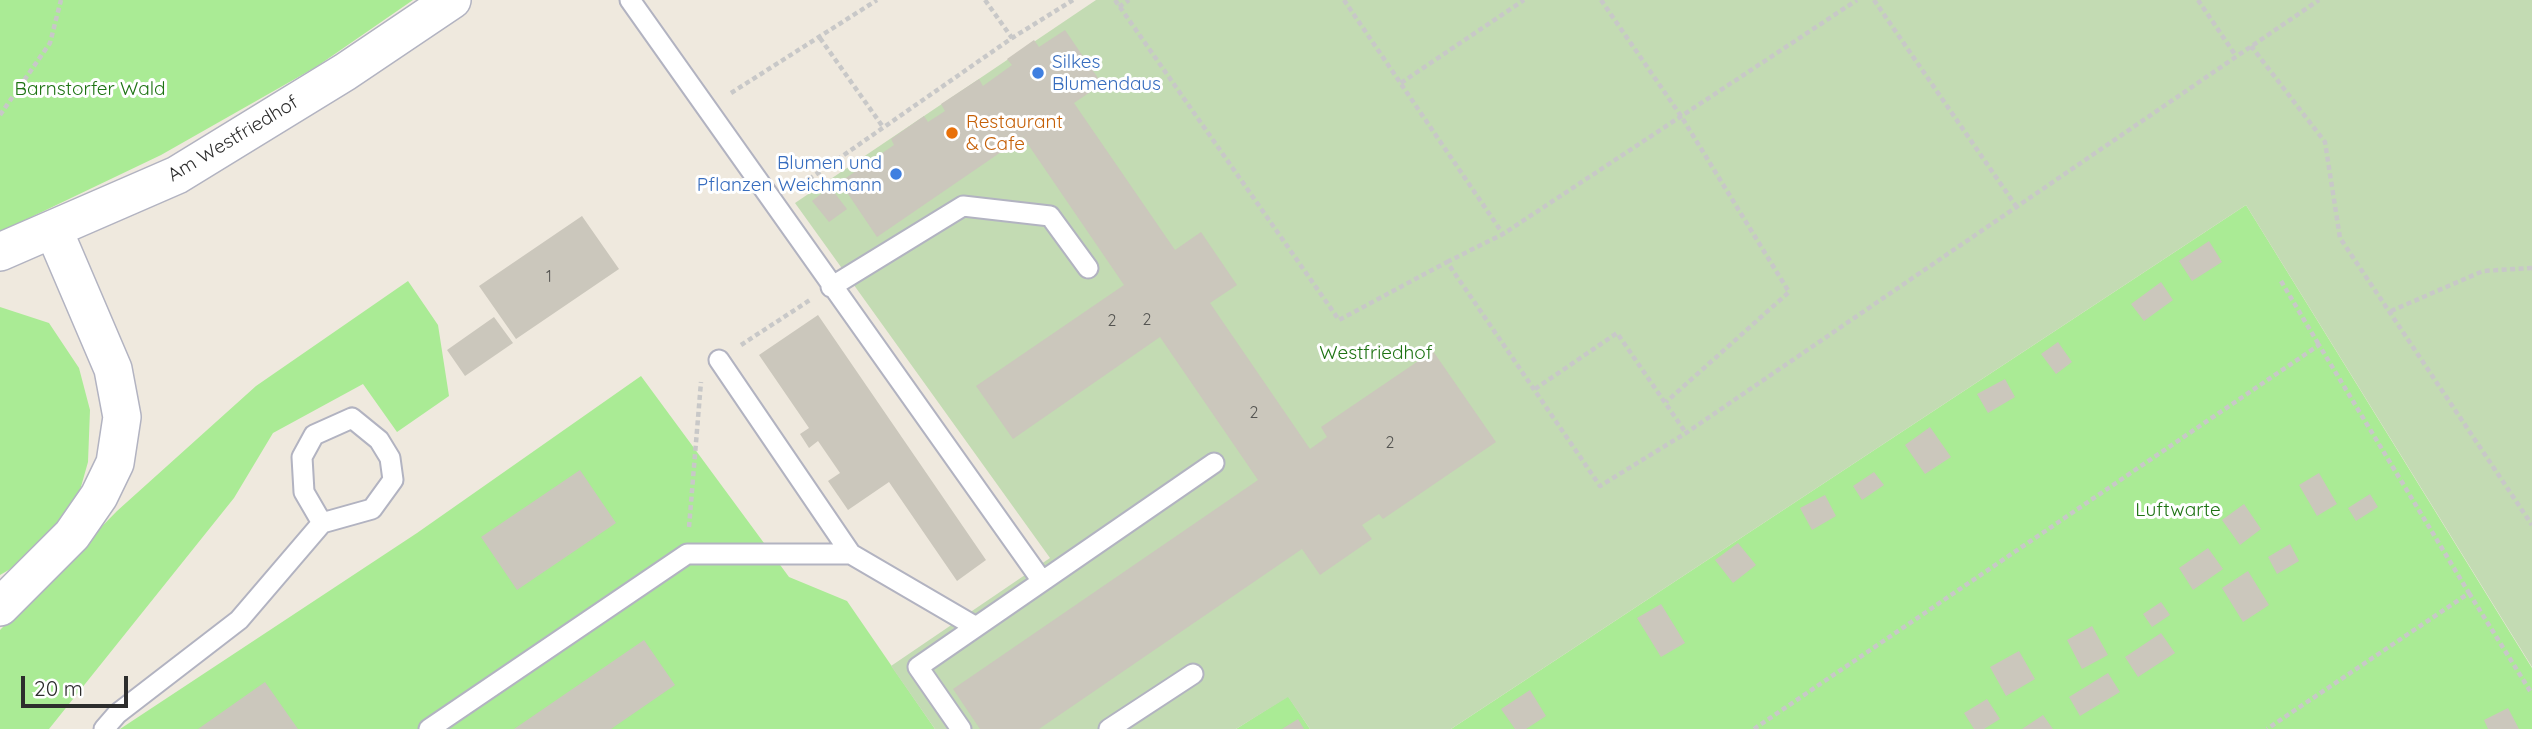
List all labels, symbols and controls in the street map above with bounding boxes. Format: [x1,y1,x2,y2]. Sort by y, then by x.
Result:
place label: Silkes Blumendaus [1052,51,1161,95]
marker: Silkes Blumendaus [1030,65,1046,81]
park label: Barnstorfer Wald [15,78,165,100]
street label: Am Westfriedhof [164,91,302,187]
place label: Restaurant & Cafe [966,111,1063,155]
marker: Restaurant & Cafe [944,125,960,141]
place label: Blumen und Pflanzen Weichmann [697,152,882,196]
marker: Blumen und Pflanzen Weichmann [888,166,904,182]
house number: 1 [546,267,552,287]
house number: 2 [1143,310,1151,330]
house number: 2 [1108,311,1116,331]
park label: Westfriedhof [1319,342,1433,364]
house number: 2 [1250,403,1258,423]
house number: 2 [1386,433,1394,453]
park label: Luftwarte [2135,499,2221,521]
scale bar [24,662,131,706]
text: 20 m [34,675,83,701]

